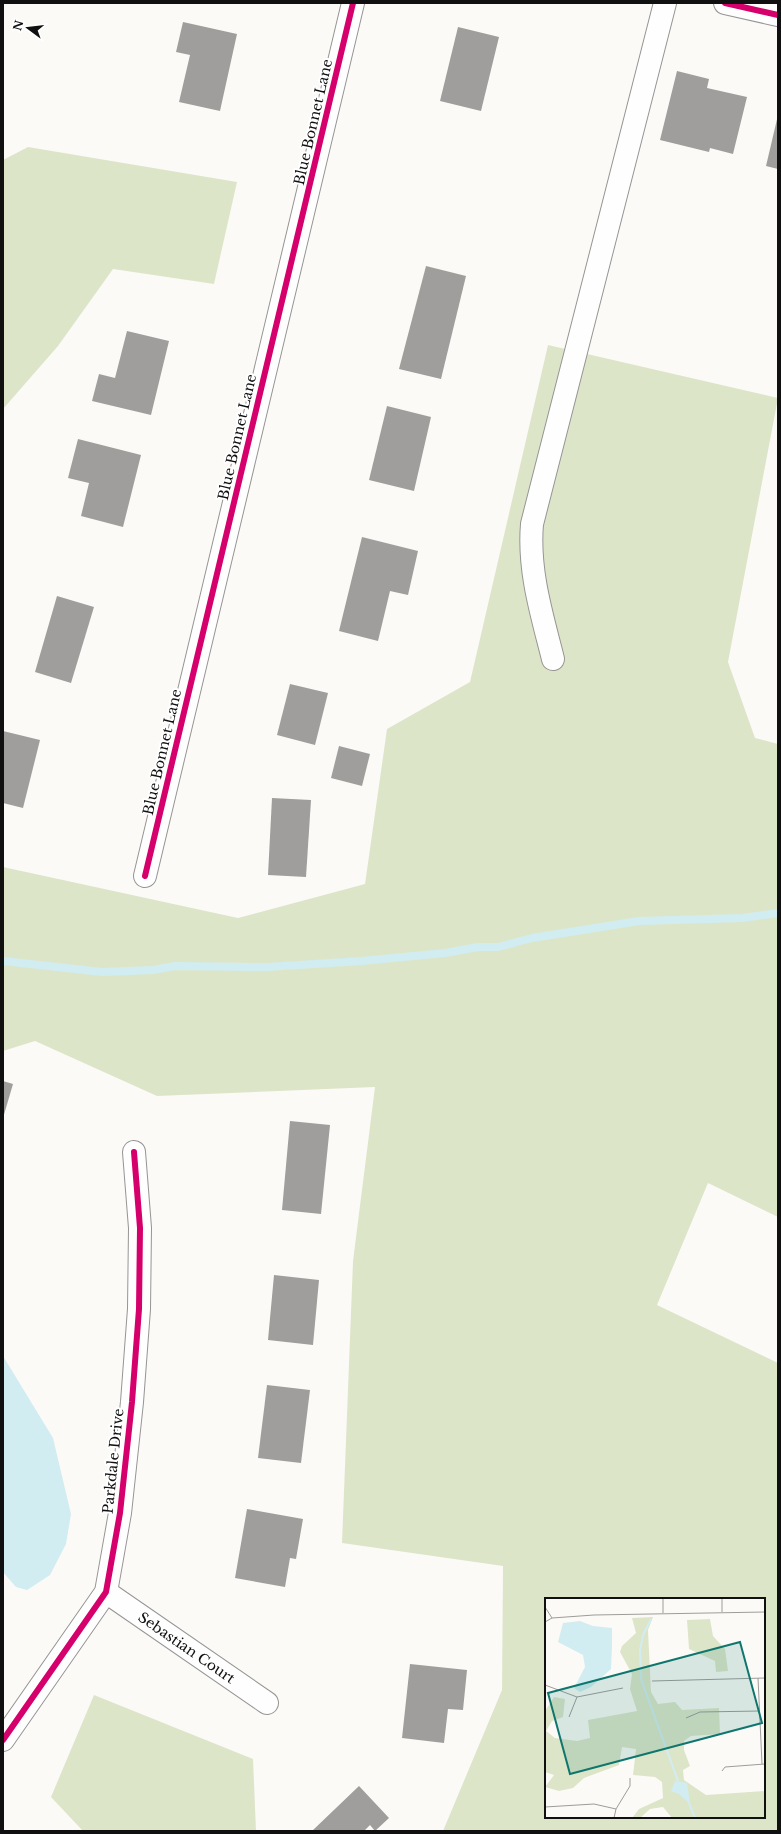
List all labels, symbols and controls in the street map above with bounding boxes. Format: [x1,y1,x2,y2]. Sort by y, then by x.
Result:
north arrow [8,8,48,48]
text: N [10,18,27,32]
street label: Blue Bonnet Lane [290,57,336,187]
street label: Blue Bonnet Lane [214,372,260,502]
street label: Blue Bonnet Lane [139,687,185,817]
street label: Parkdale Drive [99,1407,127,1515]
inset map [545,1598,765,1818]
street label: Sebastian Court [135,1608,239,1688]

